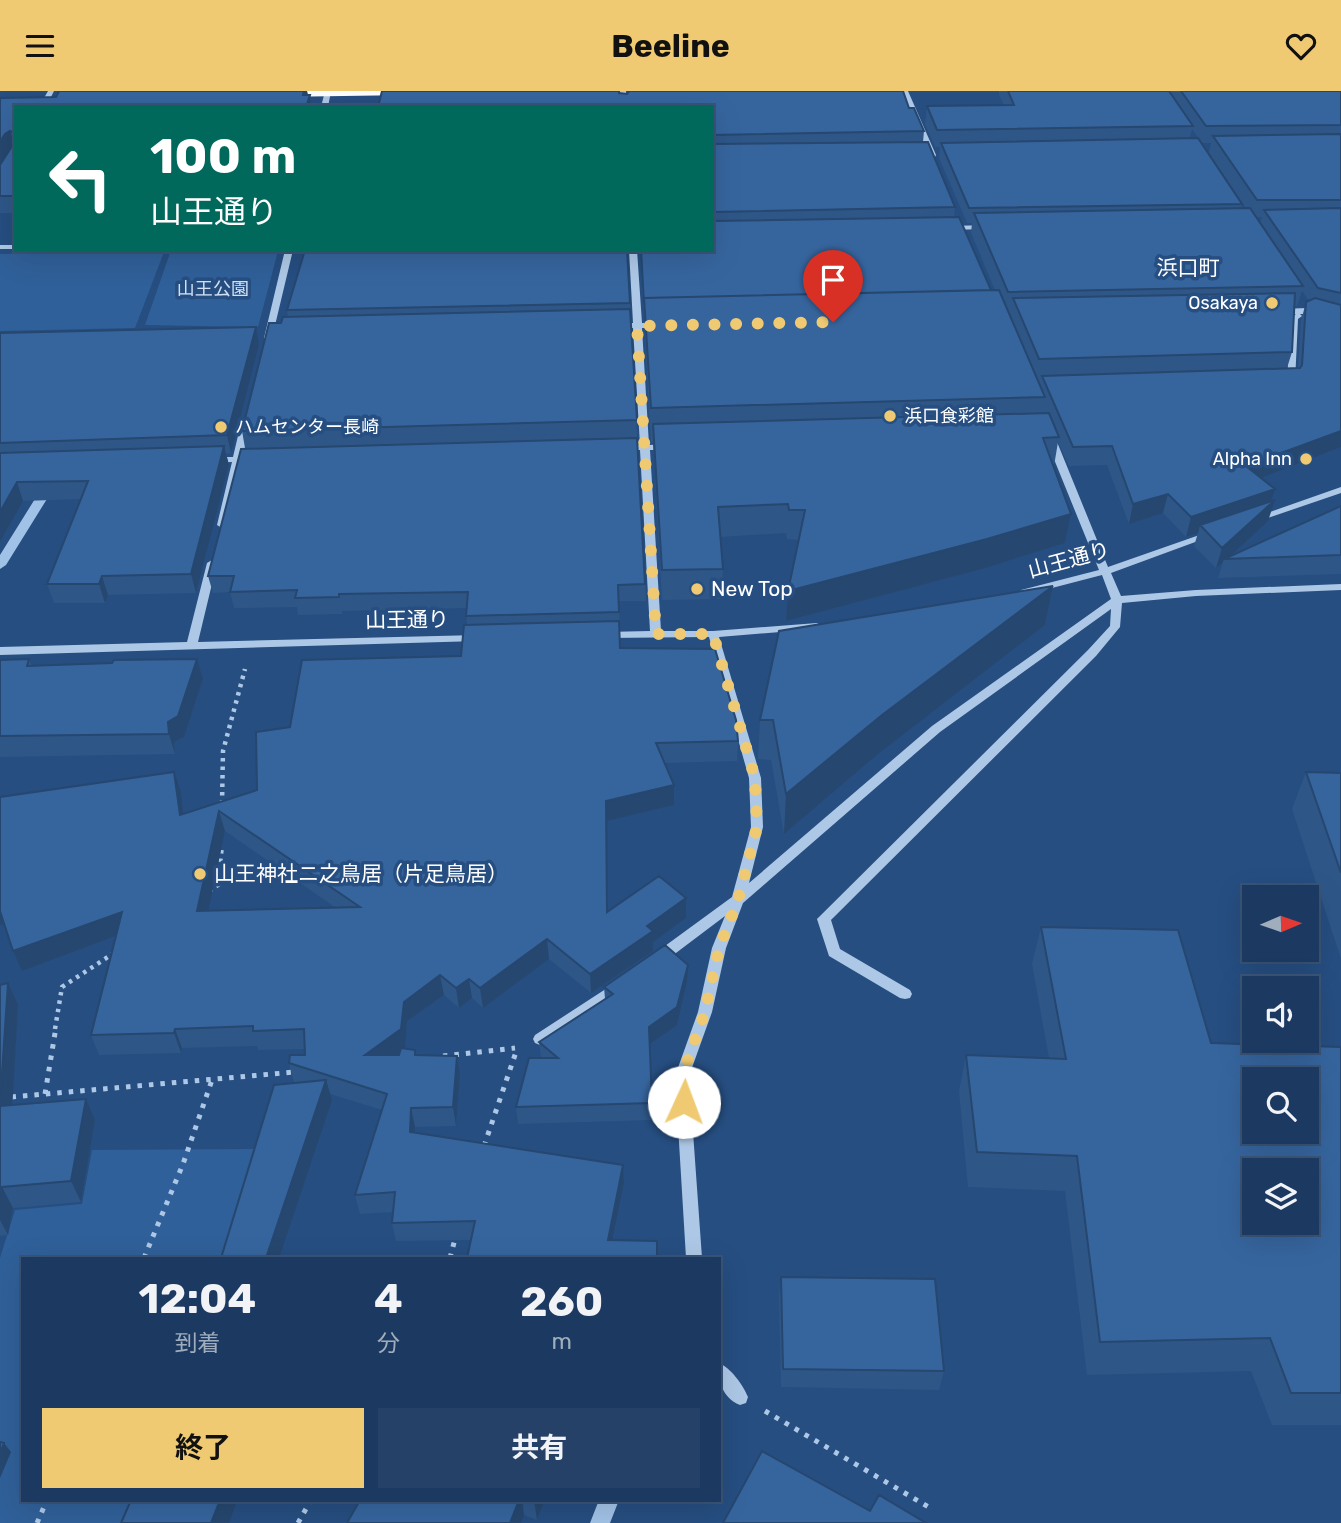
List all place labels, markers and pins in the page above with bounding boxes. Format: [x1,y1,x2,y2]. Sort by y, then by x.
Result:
pin [803,250,863,322]
place label: Osakaya [1188,292,1258,314]
marker: Osakaya [1264,295,1280,311]
place label: 浜口食彩館 [904,405,994,427]
marker: 浜口食彩館 [882,408,898,424]
place label: ハムセンター長崎 [235,416,379,438]
marker: ハムセンター長崎 [213,419,229,435]
place label: Alpha Inn [1213,448,1292,470]
marker: Alpha Inn [1298,451,1314,467]
place label: New Top [711,576,793,601]
marker: New Top [689,581,705,597]
place label: 山王神社ニ之鳥居（片足鳥居） [214,861,508,886]
marker: 山王神社ニ之鳥居（片足鳥居） [192,866,208,882]

